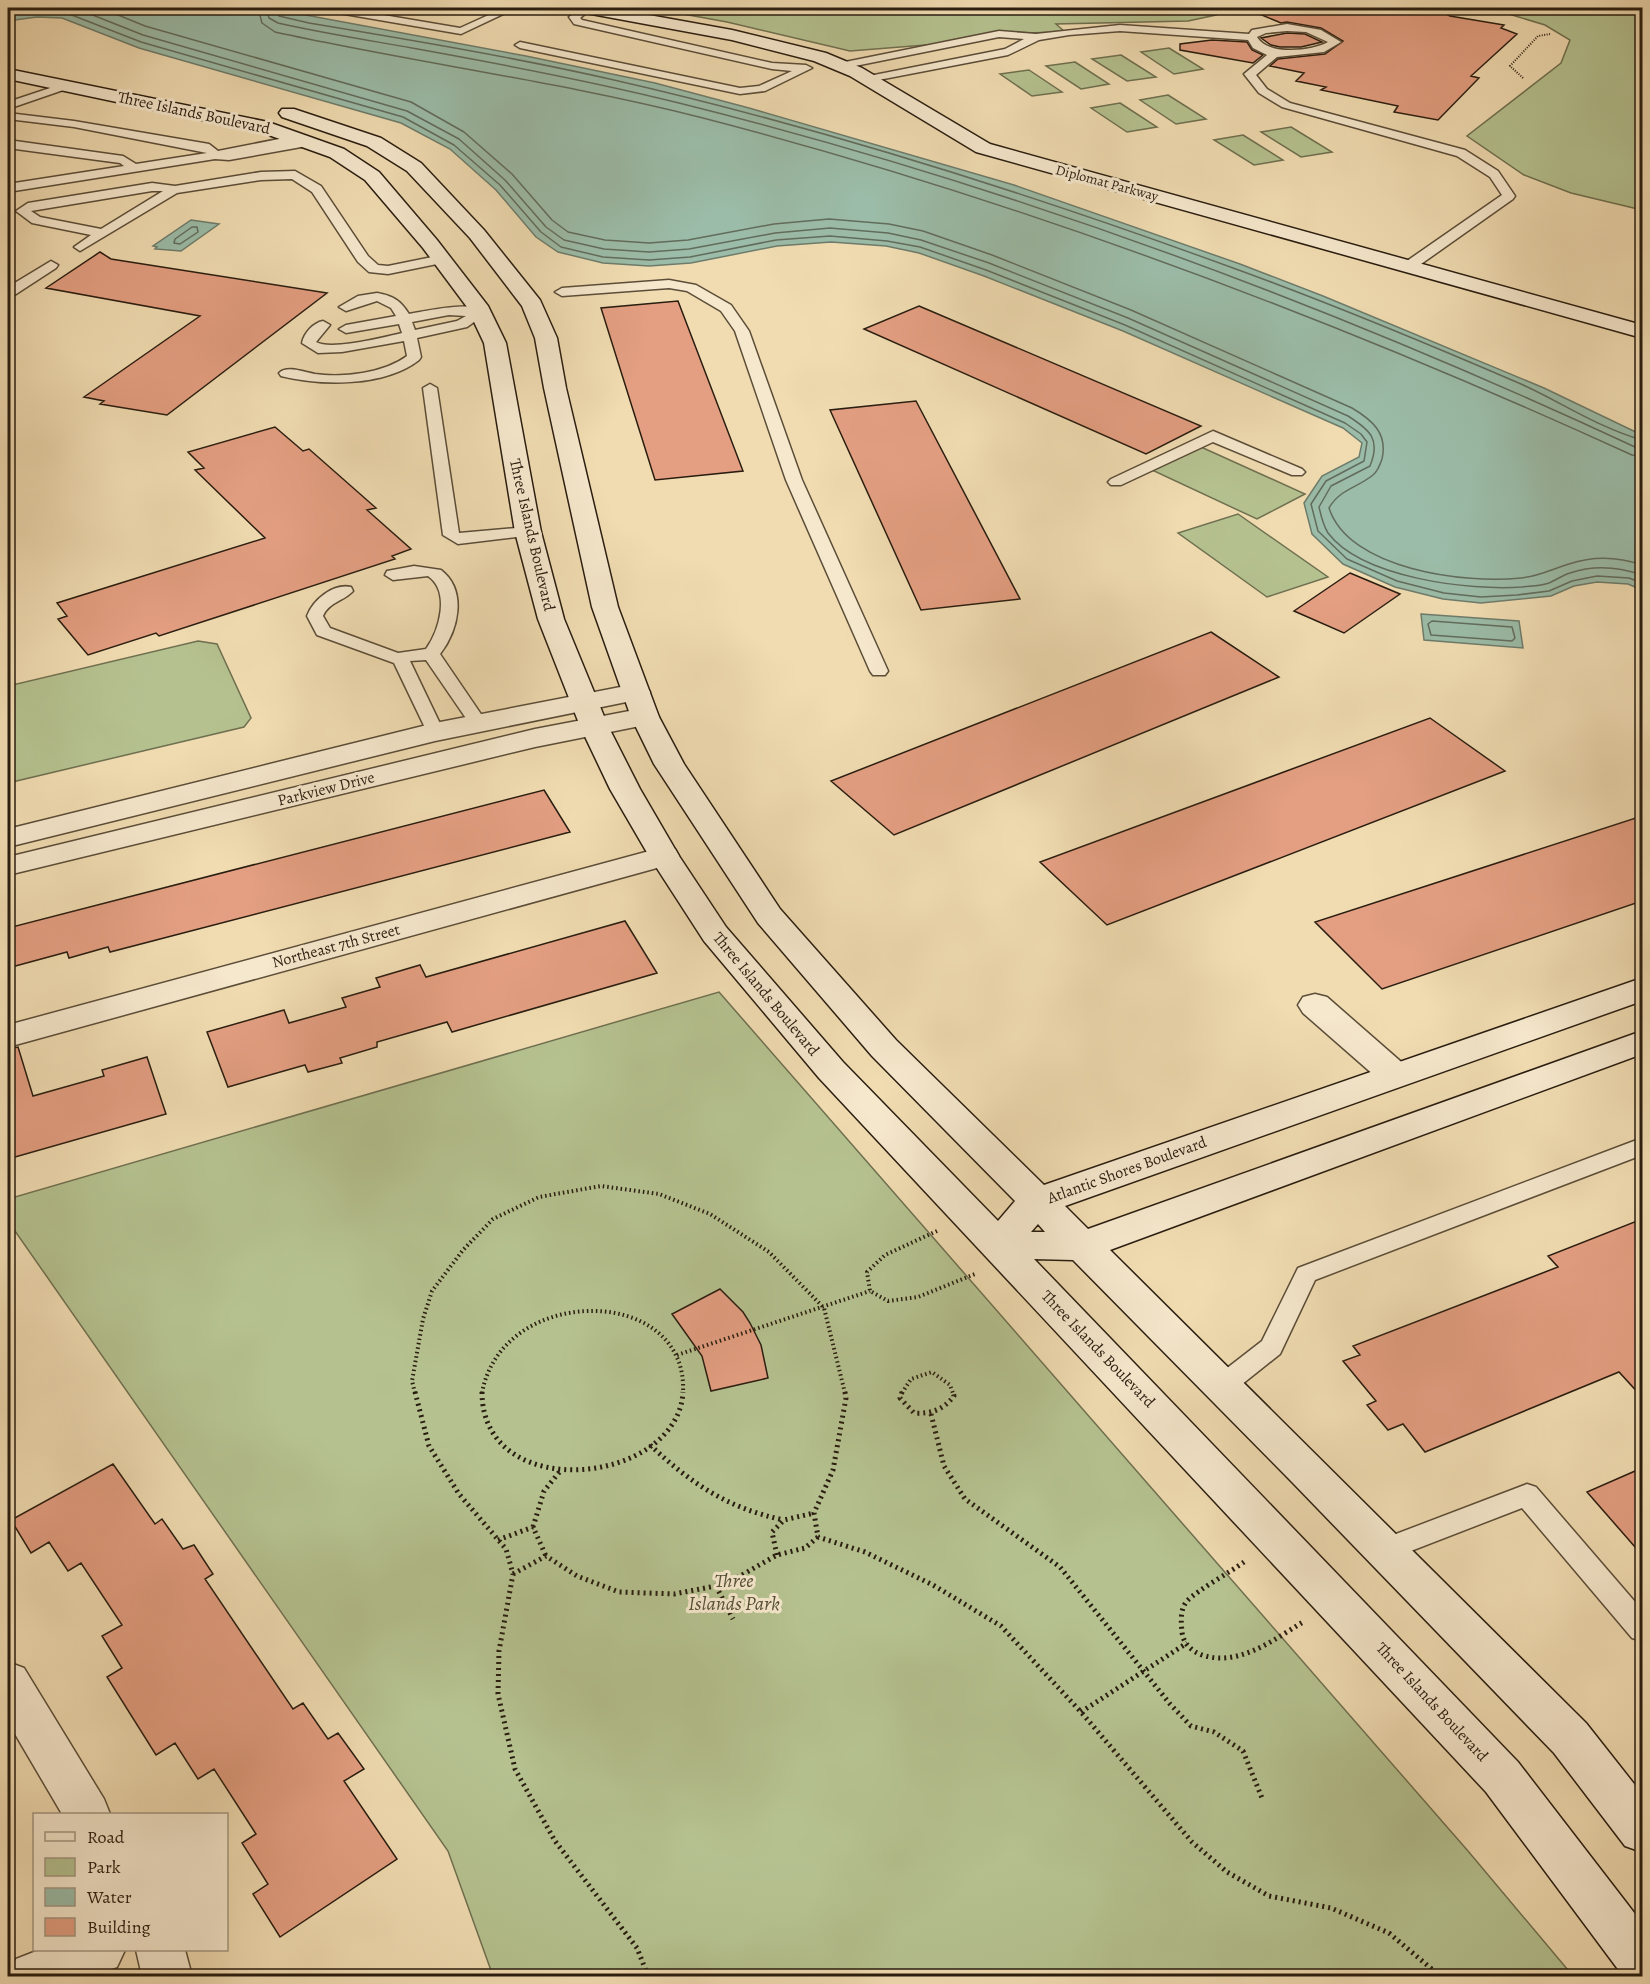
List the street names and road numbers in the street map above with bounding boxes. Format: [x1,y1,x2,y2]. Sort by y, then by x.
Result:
street label: Three Islands Boulevard [116,86,273,140]
street label: Diplomat Parkway [1054,160,1161,206]
street label: Three Islands Boulevard [504,457,560,614]
street label: Parkview Drive [275,766,377,812]
street label: Northeast 7th Street [270,918,402,974]
street label: Three Islands Boulevard [708,927,825,1061]
street label: Atlantic Shores Boulevard [1043,1131,1210,1209]
street label: Three Islands Boulevard [1036,1285,1160,1413]
street label: Three Islands Boulevard [1371,1638,1493,1767]

